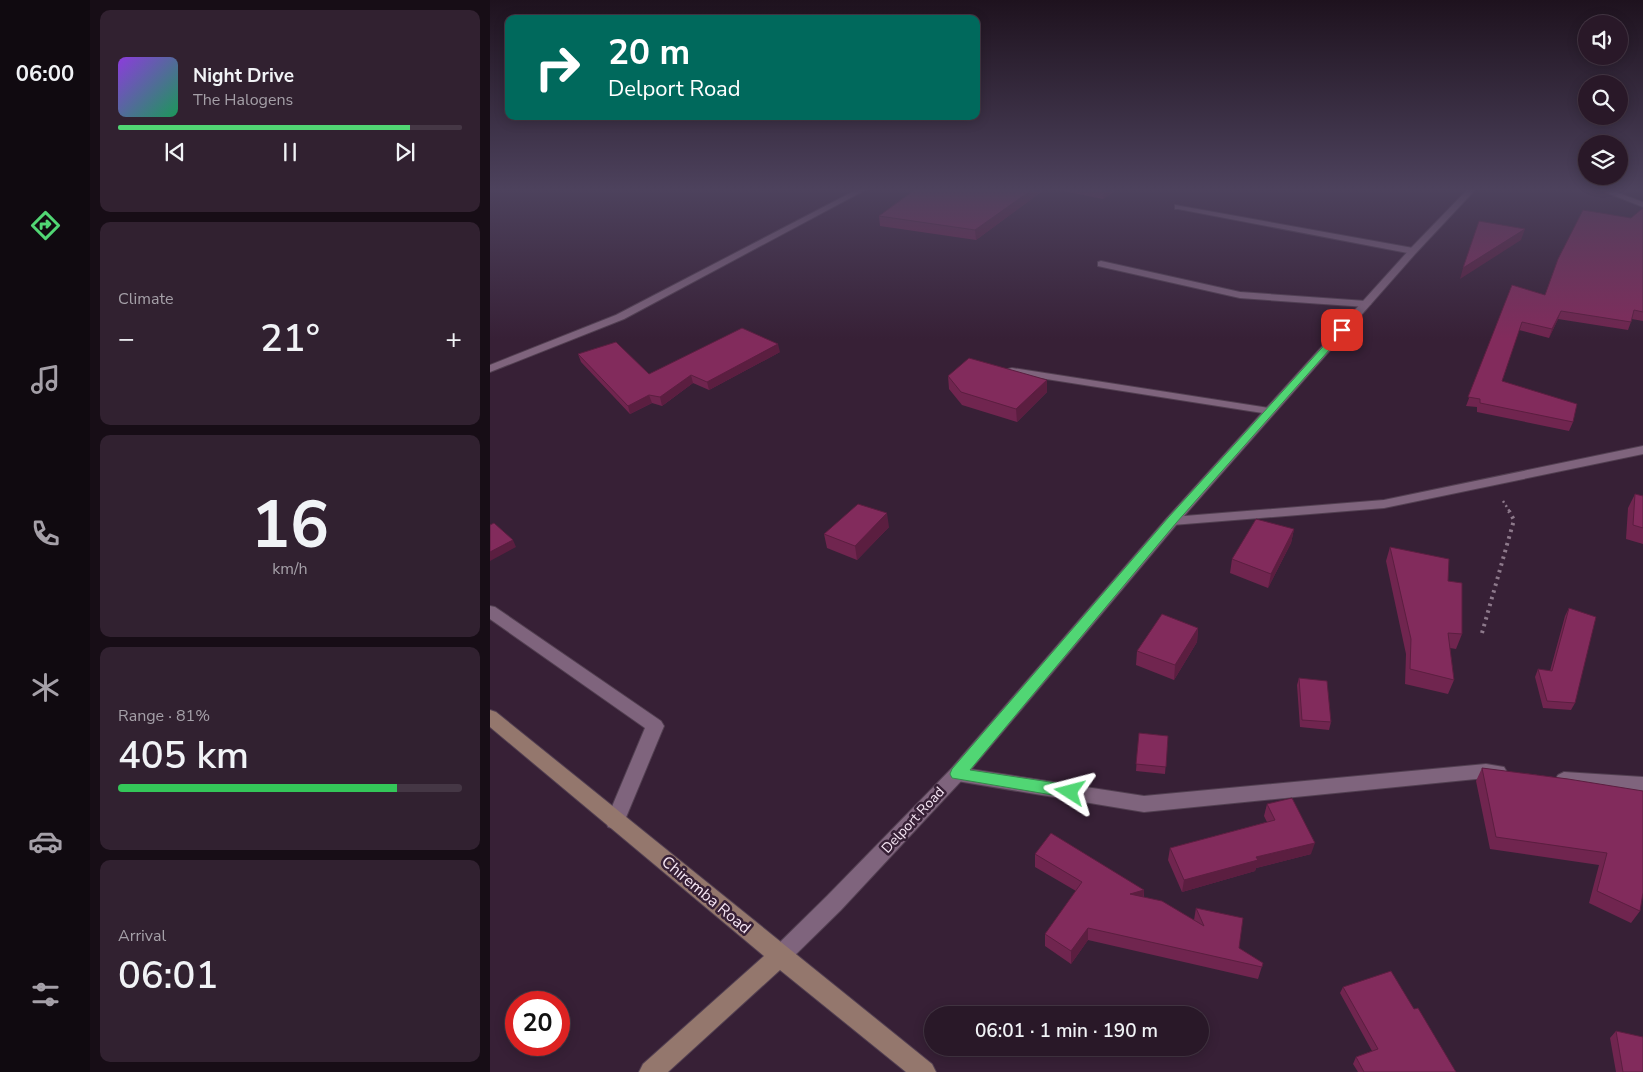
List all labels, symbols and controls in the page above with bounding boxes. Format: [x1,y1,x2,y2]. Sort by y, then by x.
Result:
map controls [1578,15,1628,185]
button: sound [1578,15,1628,65]
text: 20 m [608,29,690,76]
icon: right [525,35,590,100]
text: 06:00 [16,59,74,89]
text: Night Drive [193,63,294,89]
text: Delport Road [608,74,741,104]
button: search [1578,75,1628,125]
text: The Halogens [193,89,293,111]
button: layers [1578,135,1628,185]
icon: previous [161,138,189,166]
icon: pause [276,138,304,166]
icon: next [391,138,419,166]
icon: directions [28,208,63,243]
text: Climate [118,288,173,310]
pin [1321,309,1363,351]
text: 21° [260,313,320,364]
icon: arrive [1328,316,1356,344]
text: − [118,320,135,358]
text: + [445,320,462,358]
icon: music [28,362,63,397]
text: 16 [251,481,329,570]
icon: phone [28,516,63,551]
text: km/h [272,558,308,580]
icon: climate [28,670,63,705]
text: Range · 81% [118,705,210,727]
text: 405 km [118,730,249,781]
position arrow [1043,765,1095,817]
street label: Delport Road [877,783,949,857]
icon: car [28,824,63,859]
street label: Chiremba Road [657,851,755,939]
text: Arrival [118,925,166,947]
text: 06:01 [118,950,218,1001]
icon: filters [28,977,63,1012]
speed limit sign: 20 [505,991,570,1056]
text: 06:01 · 1 min · 190 m [975,1018,1158,1044]

